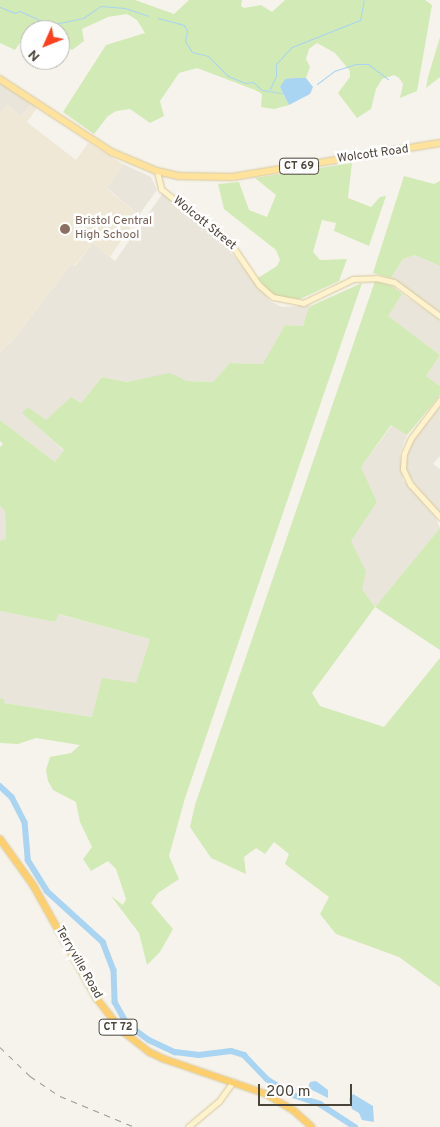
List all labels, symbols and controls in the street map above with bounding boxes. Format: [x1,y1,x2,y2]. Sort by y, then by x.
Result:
north arrow [20,20,70,70]
text: N [25,46,44,65]
street label: Wolcott Road [336,143,410,167]
road number: CT 69 [279,158,319,175]
street label: Wolcott Street [170,194,238,254]
place label: Bristol Central High School [75,215,152,243]
marker: Bristol Central High School [59,223,71,235]
street label: Terryville Road [51,924,105,1002]
road number: CT 72 [98,1019,138,1036]
scale bar [260,1074,354,1106]
text: 200 m [266,1083,311,1102]

